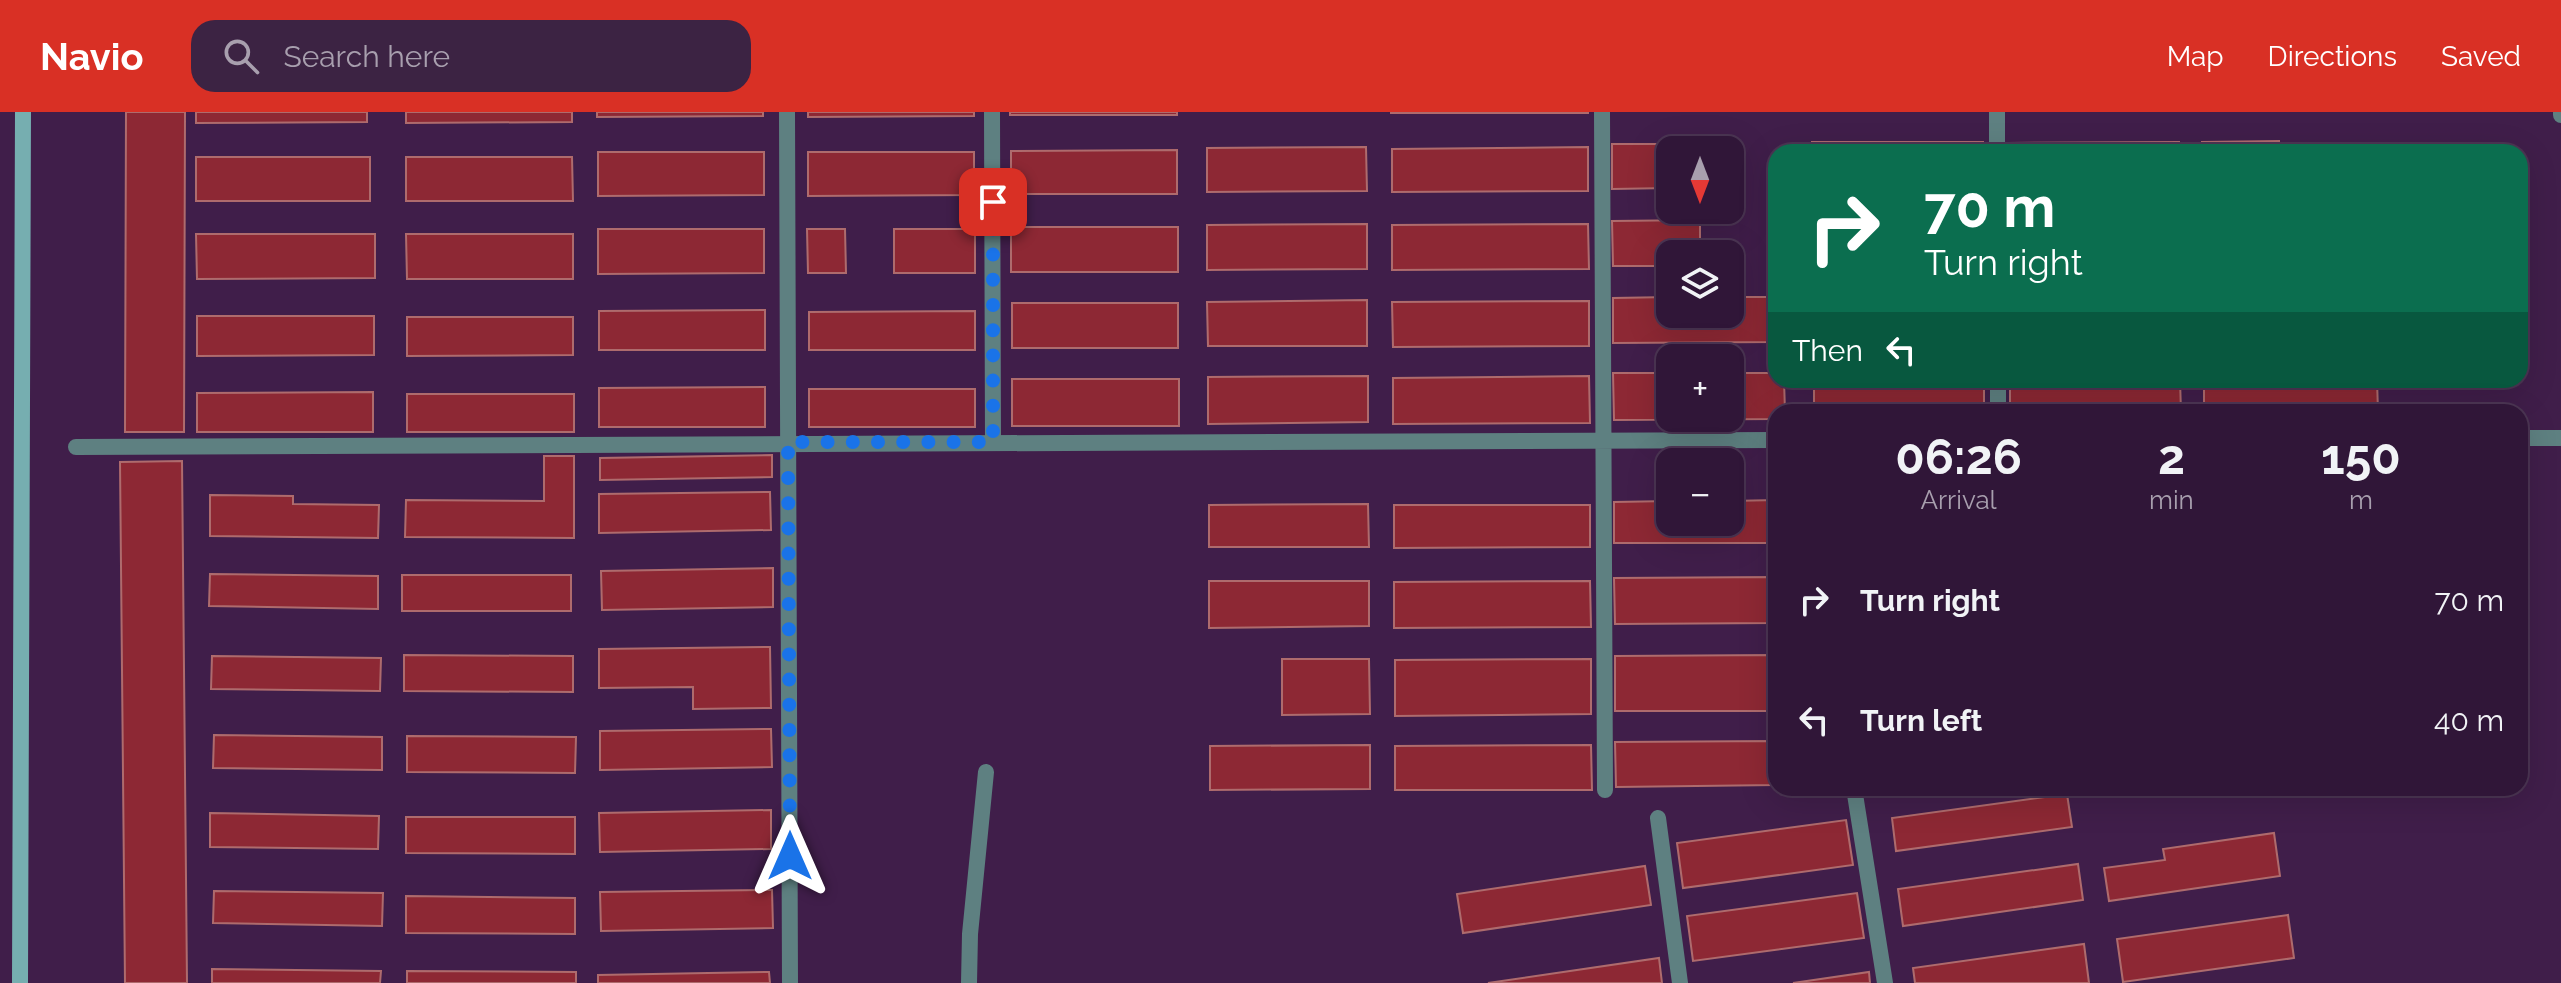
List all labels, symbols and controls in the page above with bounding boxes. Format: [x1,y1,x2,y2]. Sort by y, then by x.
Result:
search box [191,20,751,92]
text: Navio [40,34,143,79]
icon: search [219,34,263,78]
text: Search here [283,39,450,74]
text: Map [2167,40,2224,73]
text: Directions [2268,40,2397,73]
text: Saved [2441,40,2521,73]
north arrow [1656,136,1744,224]
map controls [1656,136,1744,536]
pin [959,168,1027,236]
text: 70 m [1924,174,2055,240]
icon: right [1792,176,1896,280]
icon: arrive [971,180,1015,224]
button: layers [1656,240,1744,328]
text: Turn right [1924,241,2083,283]
icon: left [1879,328,1923,372]
text: Then [1792,333,1863,368]
button: + [1656,344,1744,432]
text: 06:26 [1895,429,2022,485]
text: 2 [2158,429,2185,485]
text: 150 [2321,429,2401,485]
button: − [1656,448,1744,536]
text: Arrival [1920,485,1997,515]
text: min [2149,485,2194,515]
text: m [2349,485,2373,515]
icon: right [1792,578,1836,622]
text: Turn right [1860,583,2000,618]
text: 70 m [2434,583,2504,618]
icon: left [1792,698,1836,742]
text: Turn left [1860,703,1982,738]
text: 40 m [2434,703,2504,738]
position arrow [748,814,832,898]

